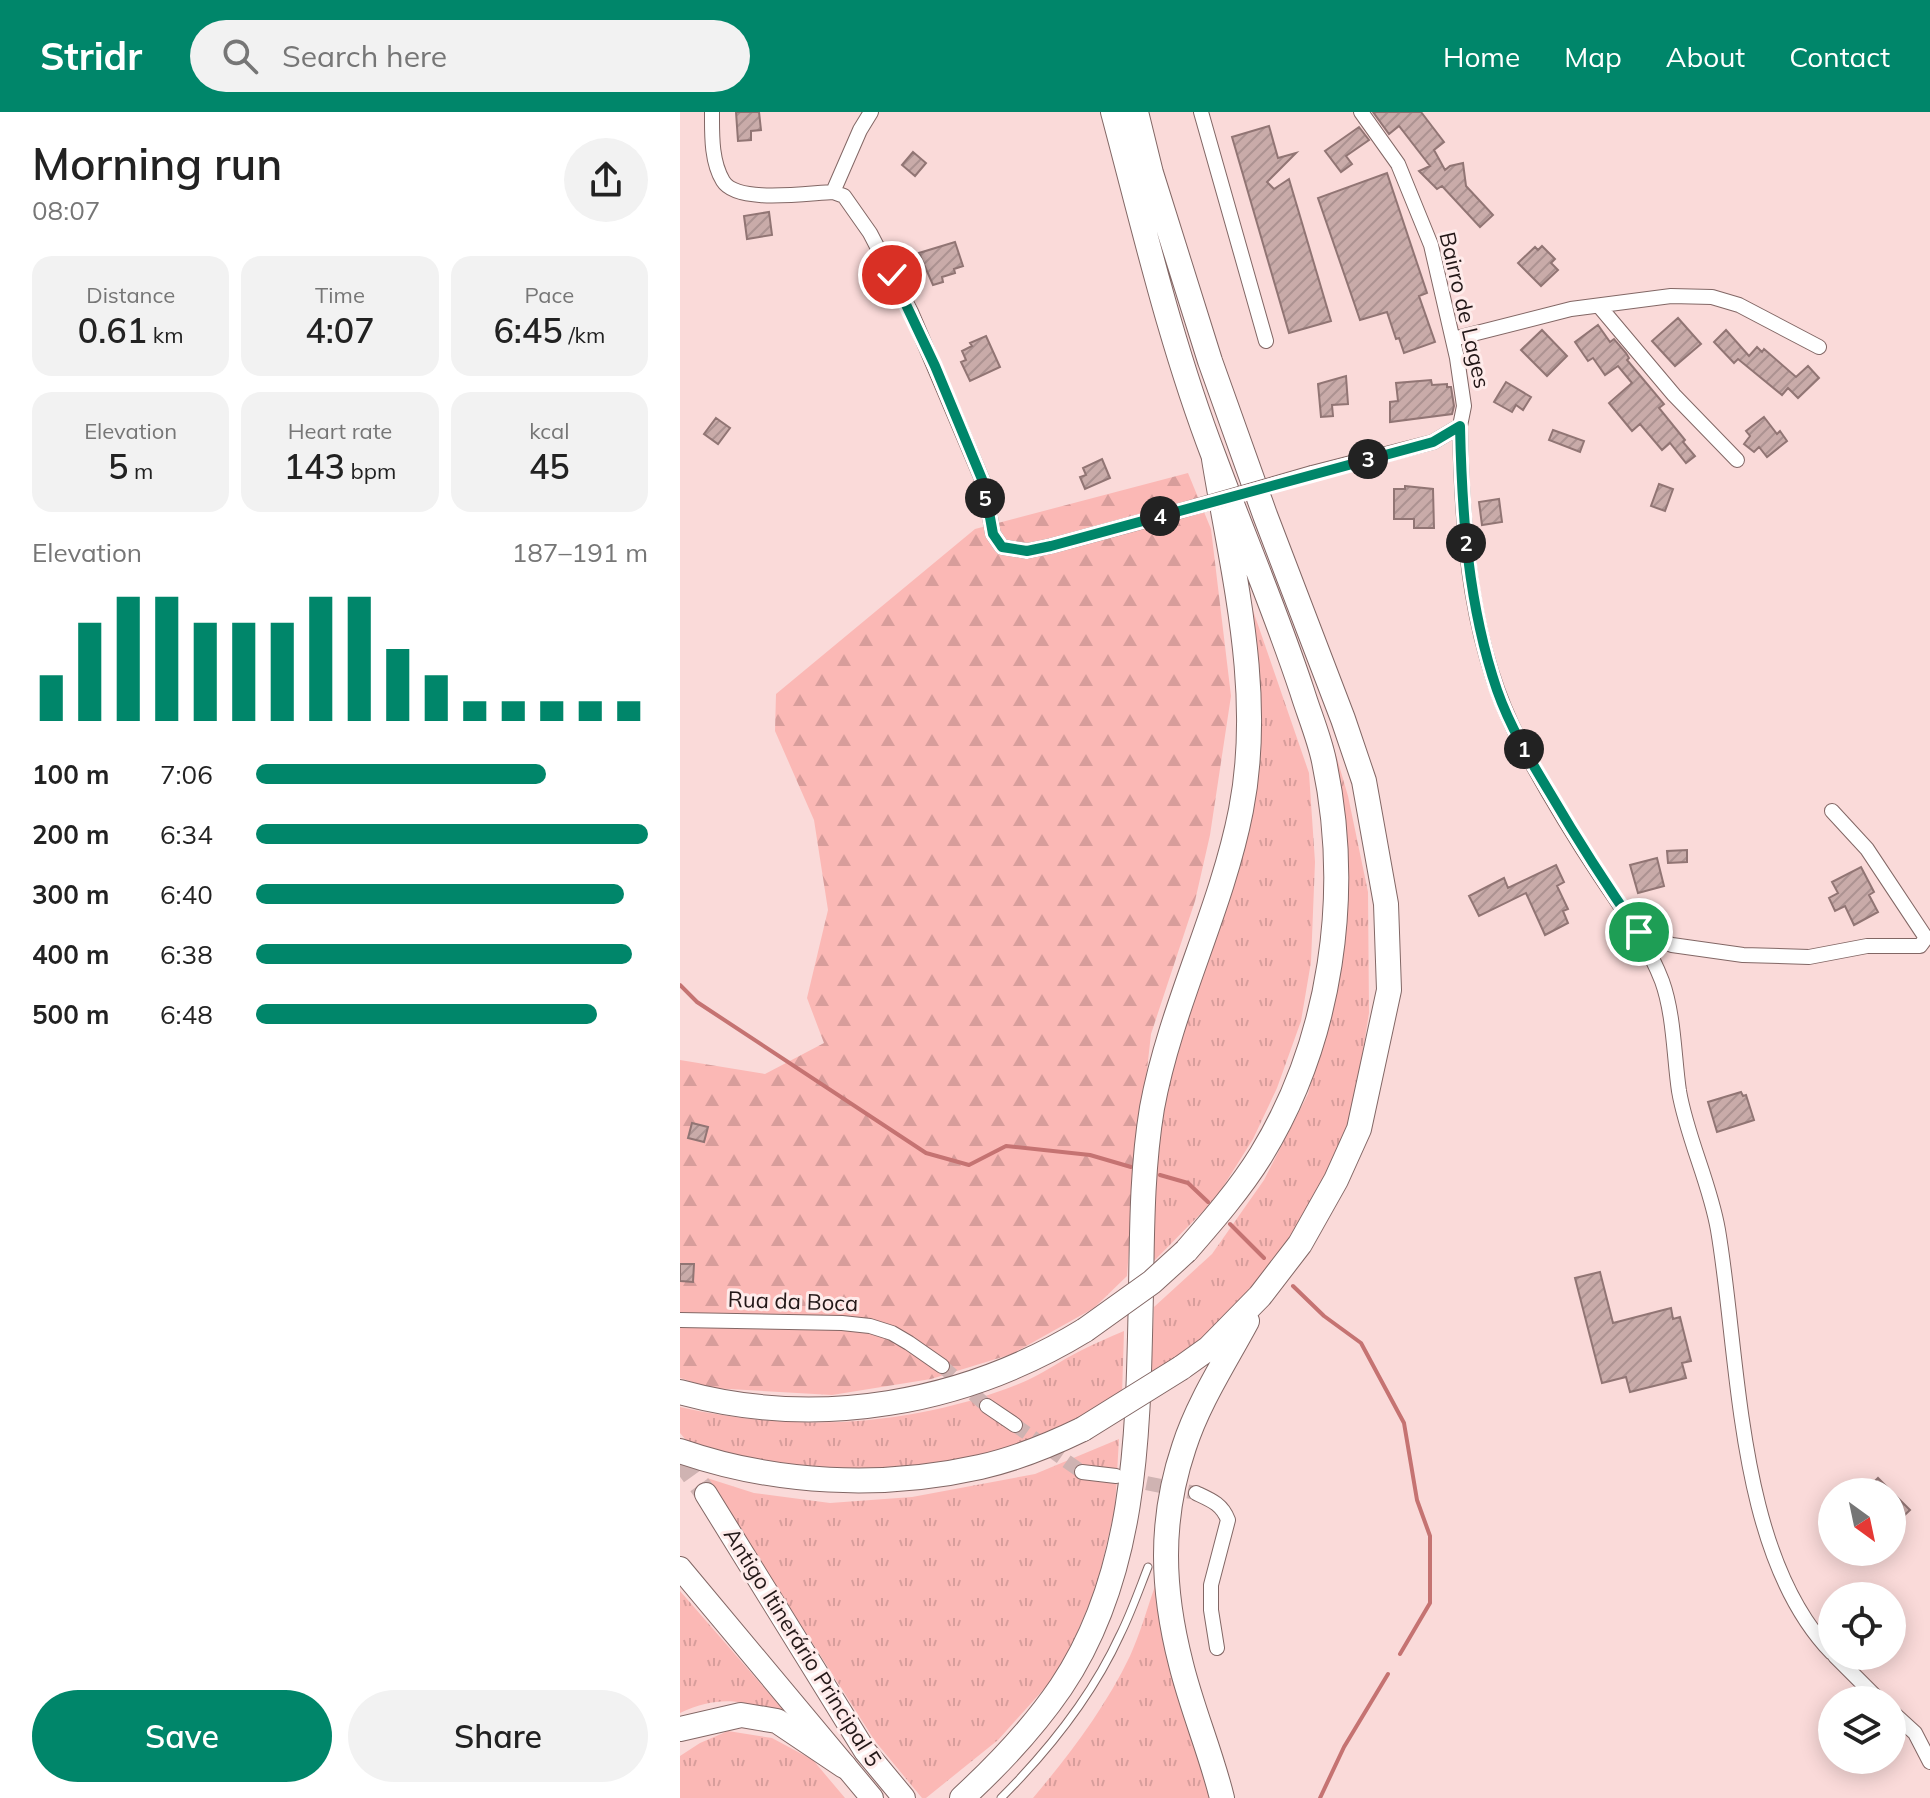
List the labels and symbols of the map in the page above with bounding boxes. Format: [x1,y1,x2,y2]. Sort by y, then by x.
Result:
street label: Bairro de Lages [1433,229,1497,391]
pin [858,241,926,309]
pin: 3 [1348,439,1388,479]
pin: 5 [965,478,1005,518]
pin: 4 [1140,496,1180,536]
pin: 2 [1446,523,1486,563]
pin: 1 [1504,729,1544,769]
pin [1605,898,1673,966]
street label: Rua da Boca [727,1285,859,1317]
north arrow [1818,1478,1906,1566]
street label: Antigo Itinerário Principal 5 [718,1522,888,1772]

